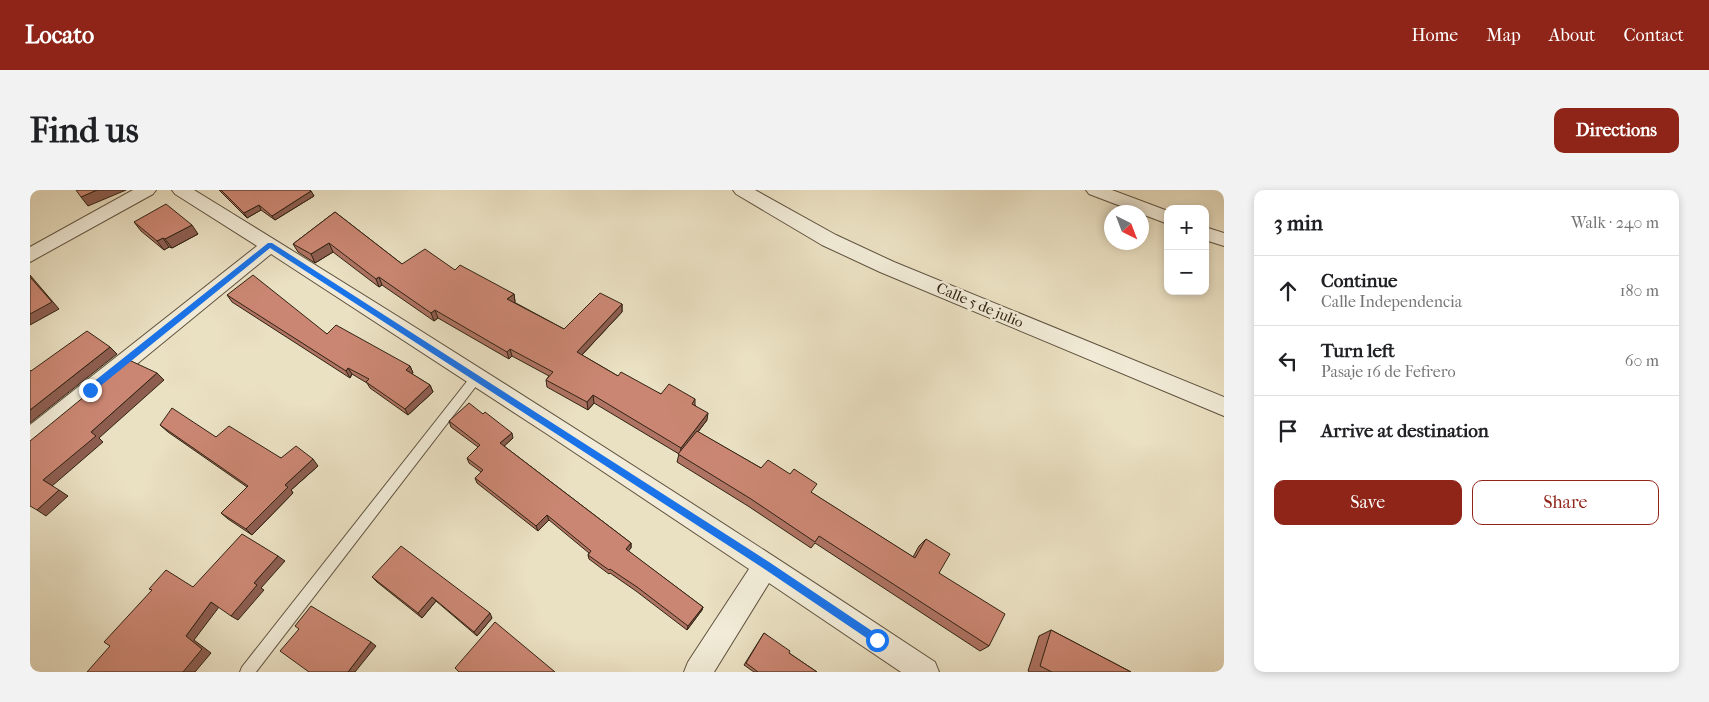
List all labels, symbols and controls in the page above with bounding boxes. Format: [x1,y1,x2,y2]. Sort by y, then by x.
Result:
text: Locato [25,21,94,49]
text: Home [1411,25,1458,46]
text: Map [1486,25,1521,46]
text: About [1549,25,1595,46]
text: Contact [1623,25,1684,46]
button: Directions [1554,108,1679,153]
text: Find us [30,110,139,151]
north arrow [1104,205,1149,250]
map controls [1164,205,1209,295]
button: + [1164,205,1209,250]
text: 3 min [1274,211,1323,235]
text: Walk · 240 m [1571,213,1659,232]
button: − [1164,250,1209,295]
text: Continue [1321,270,1397,292]
icon: ahead [1274,277,1302,305]
street label: Calle 5 de julio [934,279,1027,332]
text: 180 m [1620,281,1659,300]
text: Calle Independencia [1321,292,1462,311]
text: Turn left [1321,340,1395,362]
icon: left [1274,347,1302,375]
text: 60 m [1625,351,1659,370]
text: Pasaje 16 de Fefrero [1321,362,1456,381]
route end [79,379,102,402]
icon: arrive [1274,417,1302,445]
text: Arrive at destination [1321,420,1489,442]
button: Save [1274,480,1462,525]
button: Share [1472,480,1659,525]
route start [866,629,889,652]

